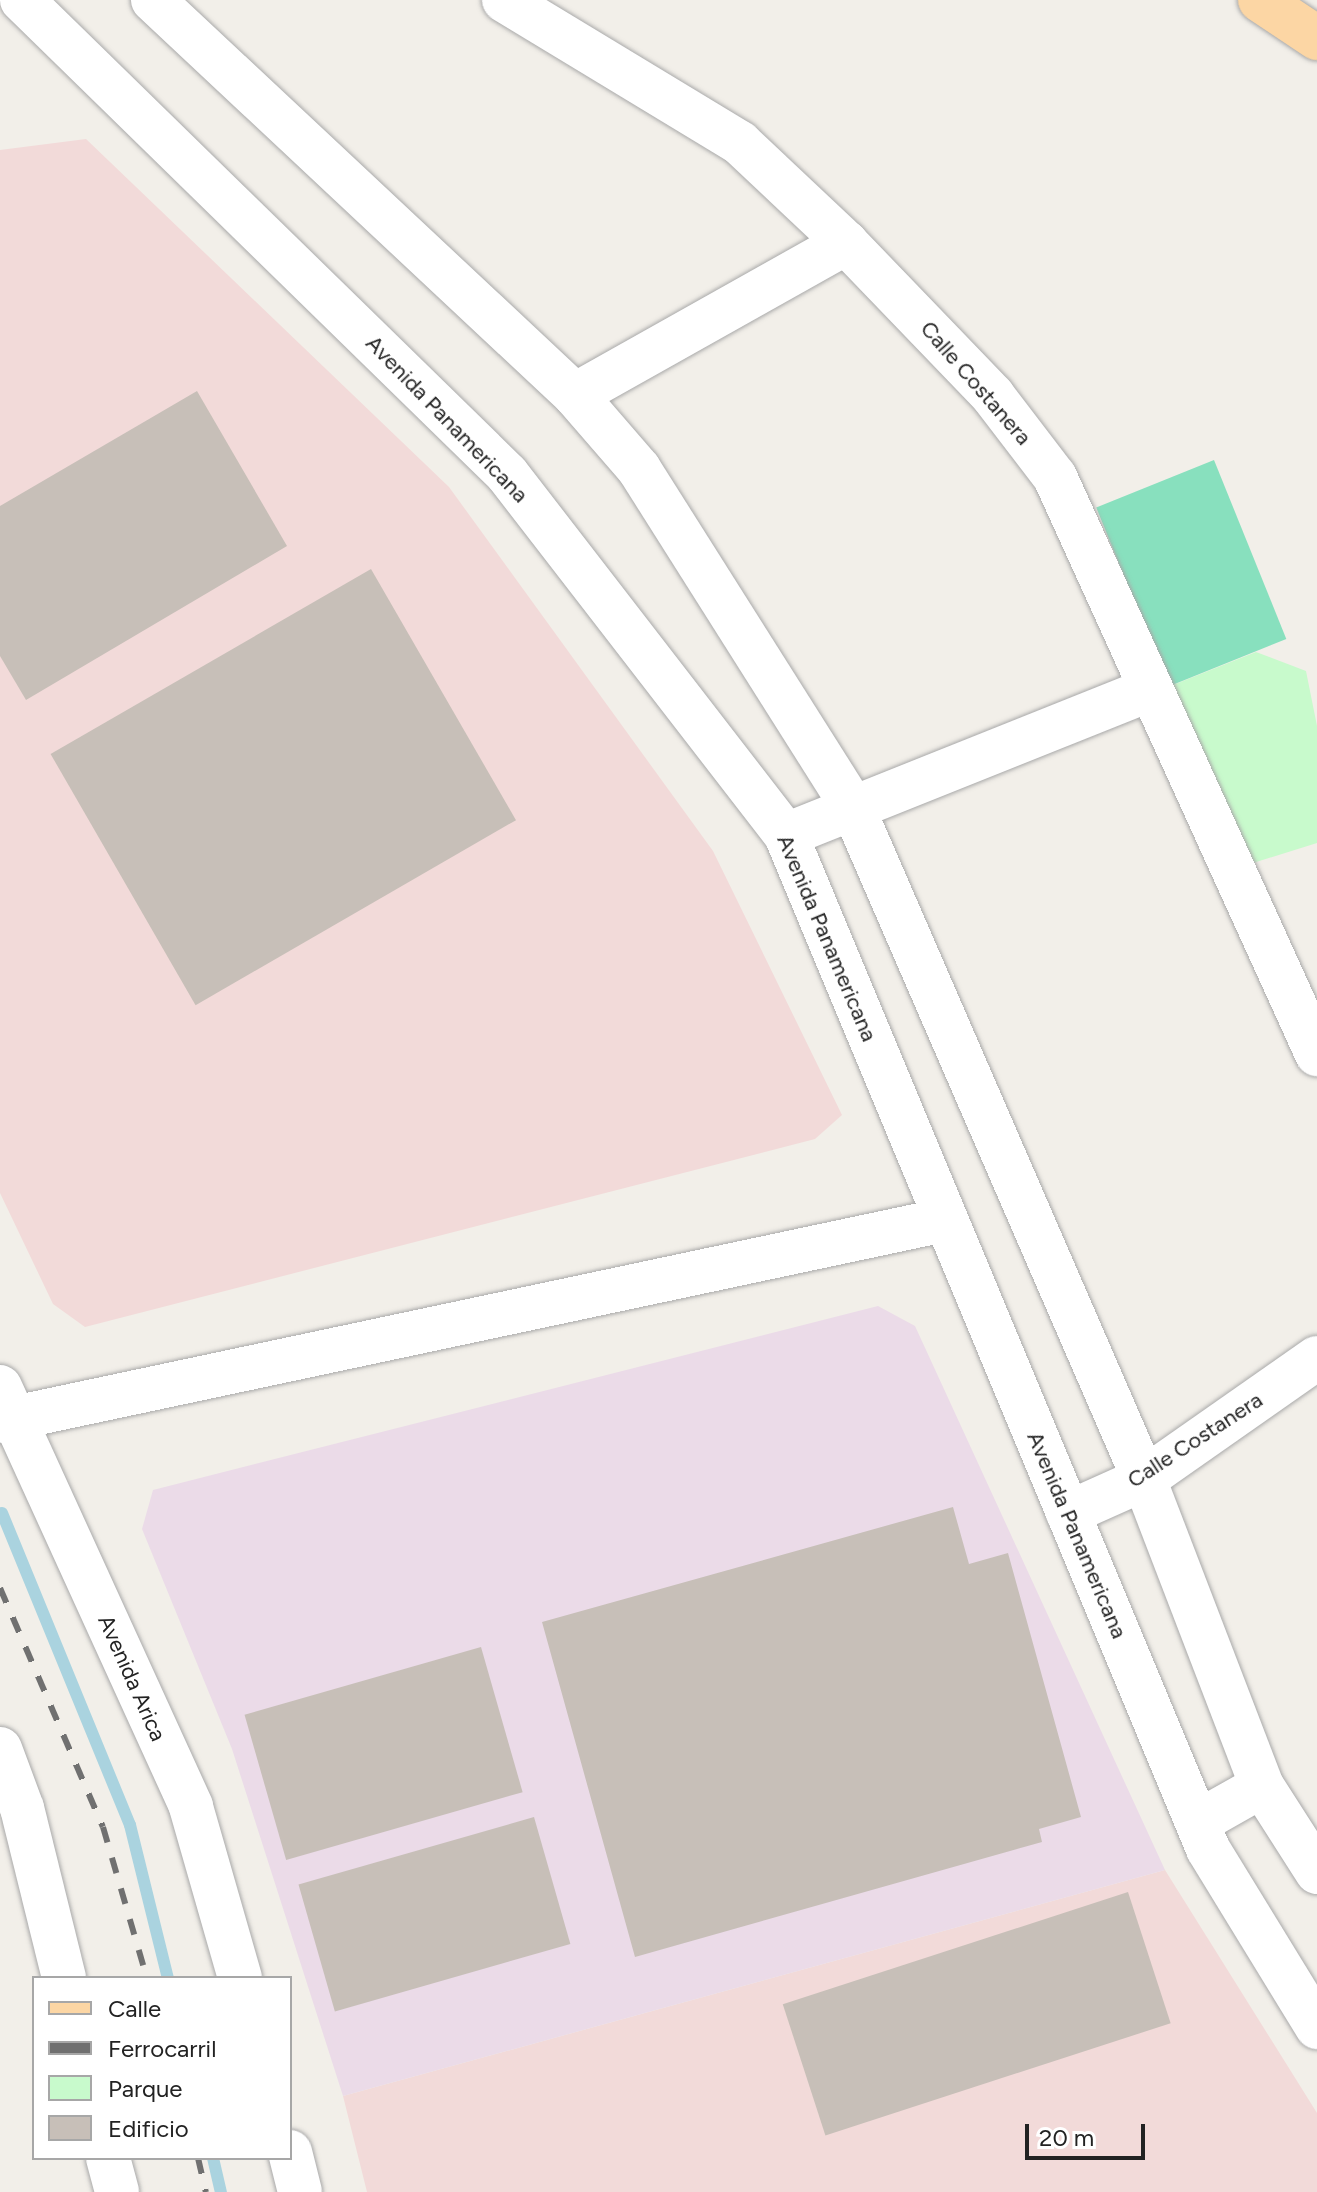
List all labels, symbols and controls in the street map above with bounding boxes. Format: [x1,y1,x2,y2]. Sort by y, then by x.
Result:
street label: Calle Costanera [915,316,1037,450]
street label: Avenida Panamericana [360,330,534,508]
street label: Avenida Panamericana [772,831,882,1045]
street label: Calle Costanera [1123,1387,1267,1493]
street label: Avenida Panamericana [1022,1428,1132,1642]
street label: Avenida Arica [92,1611,172,1745]
legend [32,1976,292,2160]
text: Calle [108,1994,161,2023]
text: Ferrocarril [108,2034,216,2063]
text: Parque [108,2074,182,2103]
scale bar [1029,2108,1149,2158]
text: Edificio [108,2114,189,2143]
text: 20 m [1039,2123,1094,2152]

